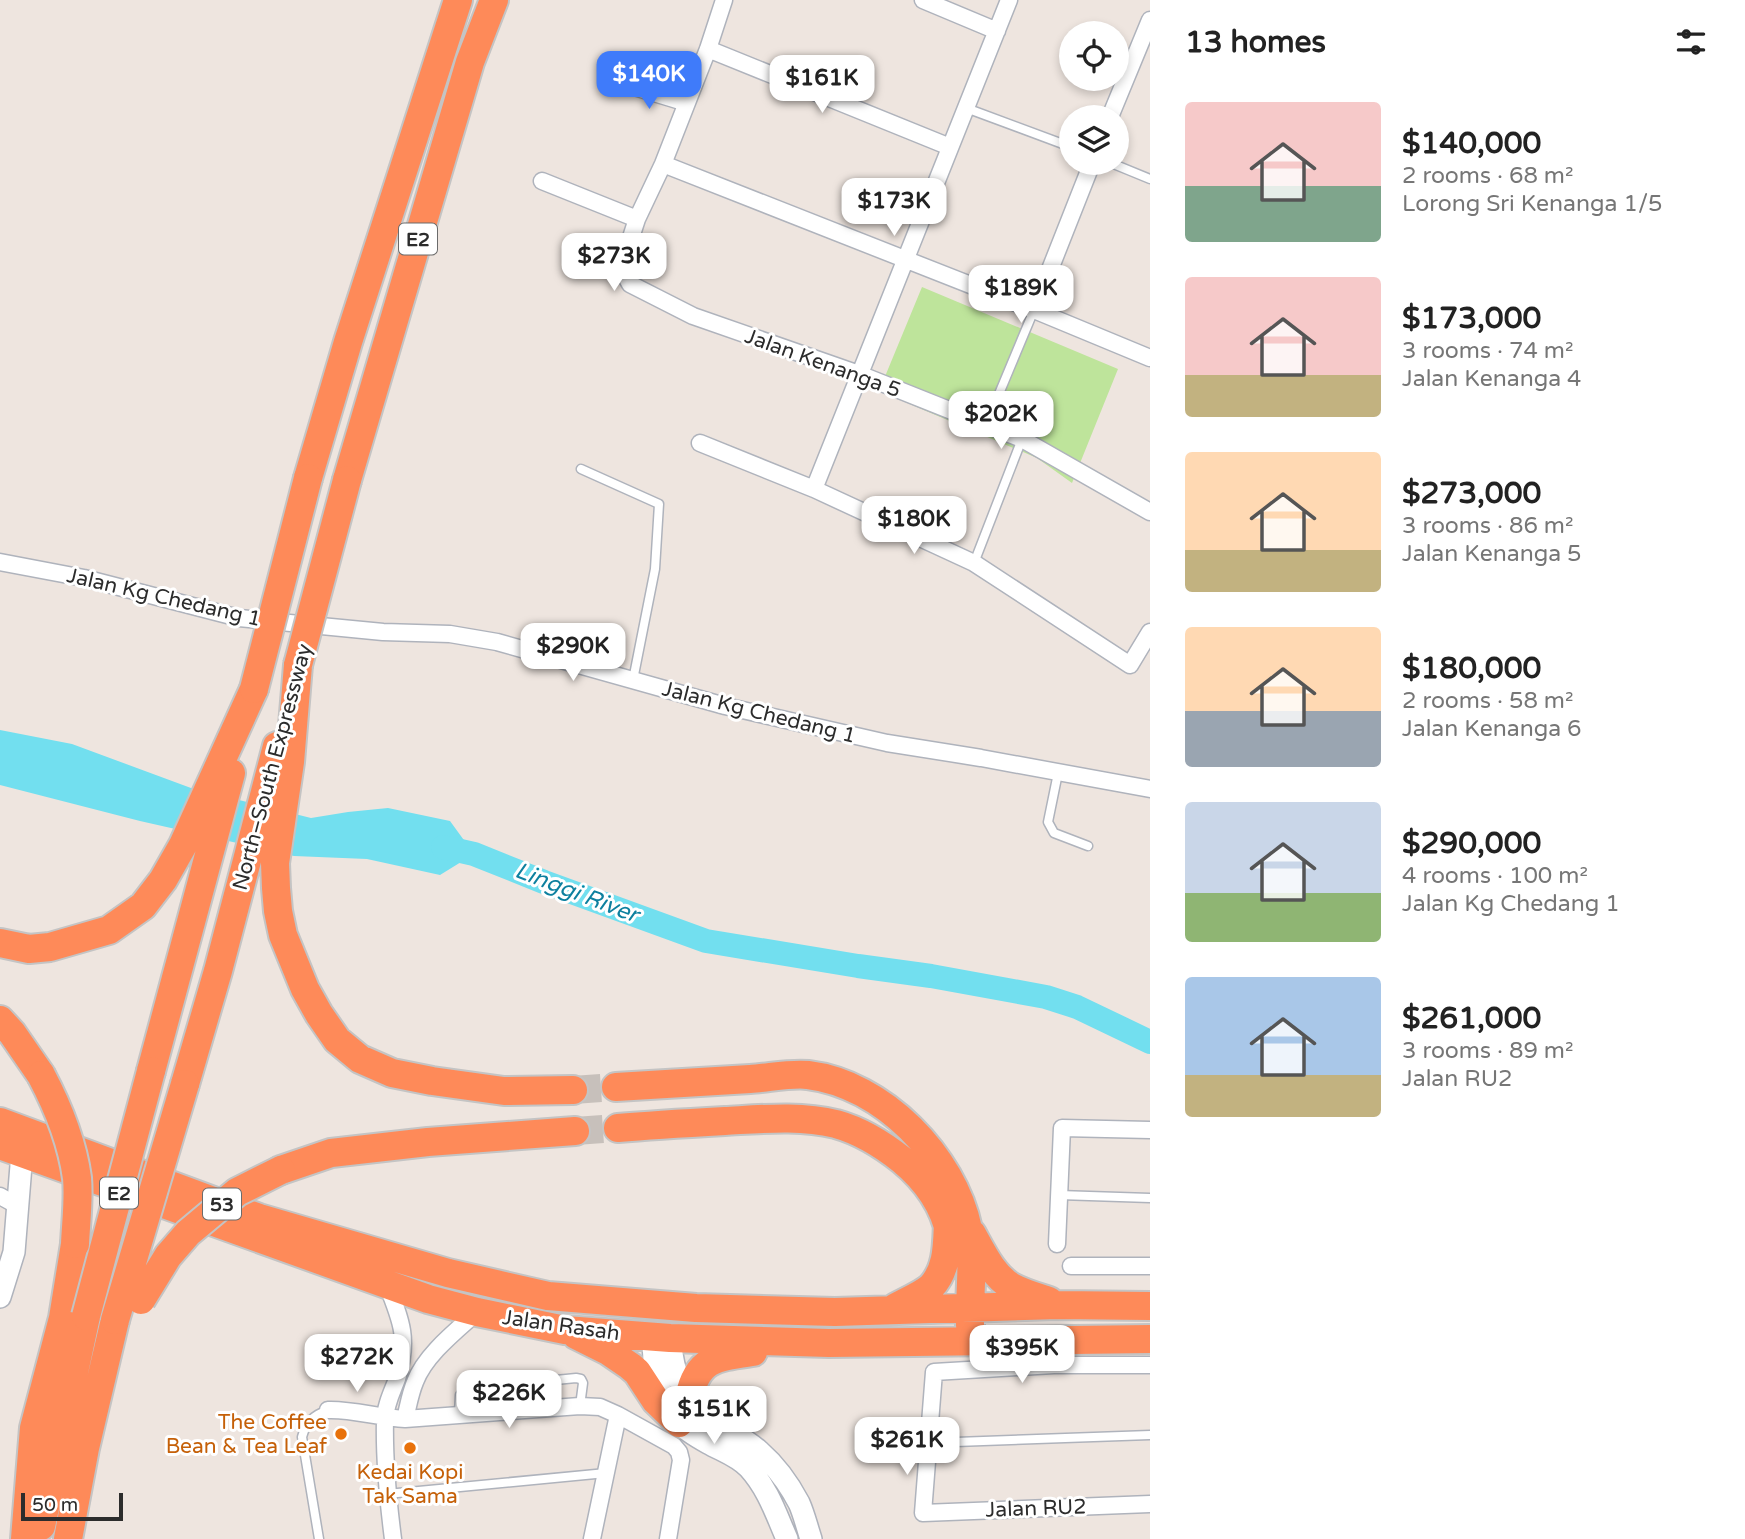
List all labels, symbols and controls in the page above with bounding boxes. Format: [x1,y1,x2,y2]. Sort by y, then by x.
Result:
map controls [1059,21,1129,175]
button: locate [1059,21,1129,91]
icon: filters [1672,23,1710,61]
text: 13 homes [1185,24,1326,61]
pin: $140K [600,52,698,111]
pin: $161K [773,55,871,115]
text: $140K [613,60,685,88]
text: $161K [786,64,858,92]
button: layers [1059,105,1129,175]
text: $140,000 [1402,125,1541,162]
icon: home [1241,130,1325,214]
text: 2 rooms · 68 m² [1402,162,1573,190]
pin: $173K [845,178,943,238]
text: $173K [858,187,930,215]
text: Lorong Sri Kenanga 1/5 [1402,190,1663,218]
road number: E2 [399,224,437,255]
pin: $273K [565,233,663,293]
text: $273K [578,242,650,270]
pin: $189K [972,266,1070,325]
text: $189K [985,274,1057,302]
text: $173,000 [1402,300,1541,337]
icon: home [1241,305,1325,389]
street label: Jalan Kenanga 5 [742,324,904,403]
text: 3 rooms · 74 m² [1402,337,1573,365]
text: Jalan Kenanga 4 [1402,365,1582,393]
pin: $202K [952,392,1050,451]
text: $202K [965,400,1037,428]
text: $273,000 [1402,475,1541,512]
icon: home [1241,480,1325,564]
pin: $180K [865,496,963,556]
text: $180K [878,505,950,533]
text: 3 rooms · 86 m² [1402,512,1573,540]
text: Jalan Kenanga 5 [1402,540,1582,568]
street label: Jalan Kg Chedang 1 [64,563,263,632]
pin: $290K [524,624,622,683]
text: $290K [537,632,609,660]
street label: North–South Expressway [228,641,317,893]
text: $180,000 [1402,650,1541,687]
icon: home [1241,655,1325,739]
street label: Jalan Kg Chedang 1 [659,676,858,749]
text: 2 rooms · 58 m² [1402,687,1573,715]
text: Jalan Kenanga 6 [1402,715,1582,743]
text: $290,000 [1402,825,1541,862]
icon: home [1241,830,1325,914]
water label: Linggi River [511,857,645,930]
text: 4 rooms · 100 m² [1402,862,1588,890]
text: Jalan Kg Chedang 1 [1402,890,1620,918]
text: $261,000 [1402,1000,1541,1037]
icon: home [1241,1005,1325,1089]
text: 3 rooms · 89 m² [1402,1037,1573,1065]
text: Jalan RU2 [1402,1065,1513,1093]
road number: E2 [100,1177,138,1208]
road number: 53 [203,1188,241,1220]
street label: Jalan Rasah [501,1305,621,1346]
pin: $395K [973,1326,1071,1385]
pin: $272K [308,1334,406,1394]
text: $395K [986,1334,1058,1362]
text: $272K [321,1343,393,1371]
pin: $226K [460,1370,558,1430]
text: $226K [473,1379,545,1407]
pin: $151K [665,1386,763,1446]
text: $151K [678,1395,750,1423]
place label: The Coffee Bean & Tea Leaf [166,1410,327,1459]
pin: $261K [858,1418,956,1477]
marker: The Coffee Bean & Tea Leaf [333,1426,349,1442]
text: $261K [871,1426,943,1454]
marker: Kedai Kopi Tak Sama [402,1440,418,1456]
place label: Kedai Kopi Tak Sama [356,1460,464,1509]
scale bar [21,1490,122,1522]
text: 50 m [32,1494,78,1516]
street label: Jalan RU2 [985,1494,1087,1523]

